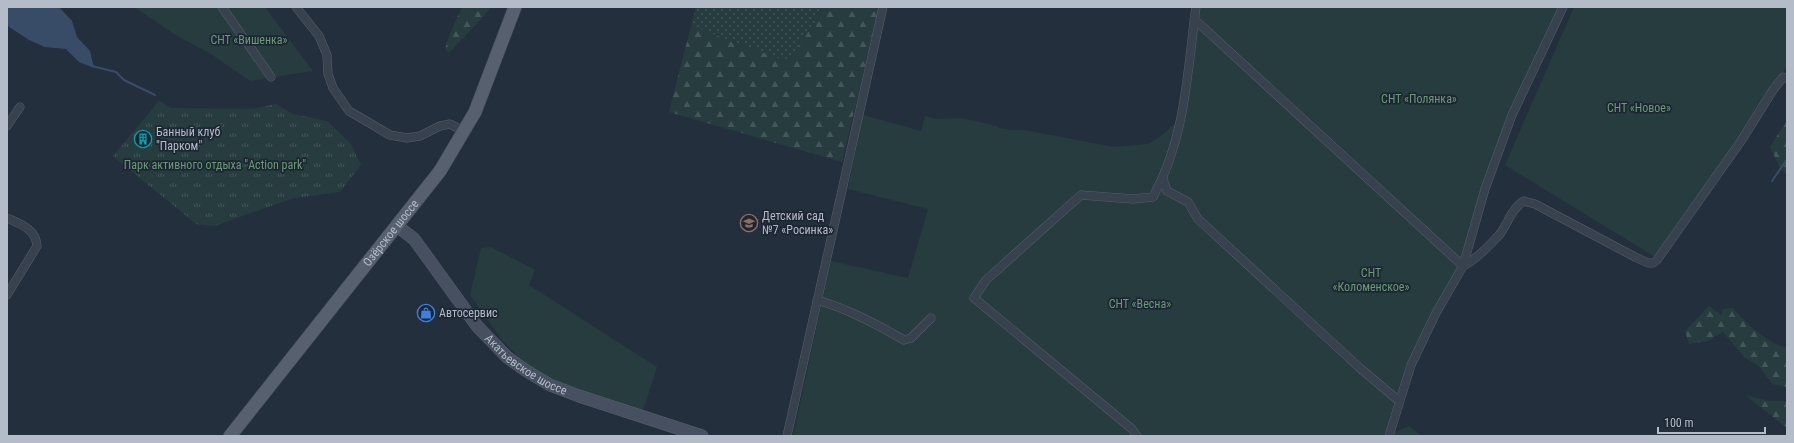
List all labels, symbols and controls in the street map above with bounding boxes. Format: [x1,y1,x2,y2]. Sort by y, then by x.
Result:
park label: СНТ «Вишенка» [210,33,288,47]
park label: СНТ «Полянка» [1381,92,1457,106]
park label: СНТ «Новое» [1607,101,1671,115]
place label: Банный клуб "Парком" [156,125,220,153]
building icon: Банный клуб "Парком" [133,129,153,149]
park label: Парк активного отдыха "Action park" [124,158,306,172]
street label: Озёрское шоссе [360,197,422,269]
place label: Детский сад №7 «Росинка» [762,209,833,237]
school or university icon: Детский сад №7 «Росинка» [739,213,759,233]
park label: СНТ «Коломенское» [1333,266,1410,294]
park label: СНТ «Весна» [1109,297,1171,311]
shop icon: Автосервис [416,303,436,323]
place label: Автосервис [439,306,498,320]
street label: Акатьевское шоссе [482,331,569,398]
scale bar [1658,409,1765,435]
text: 100 m [1664,416,1694,430]

